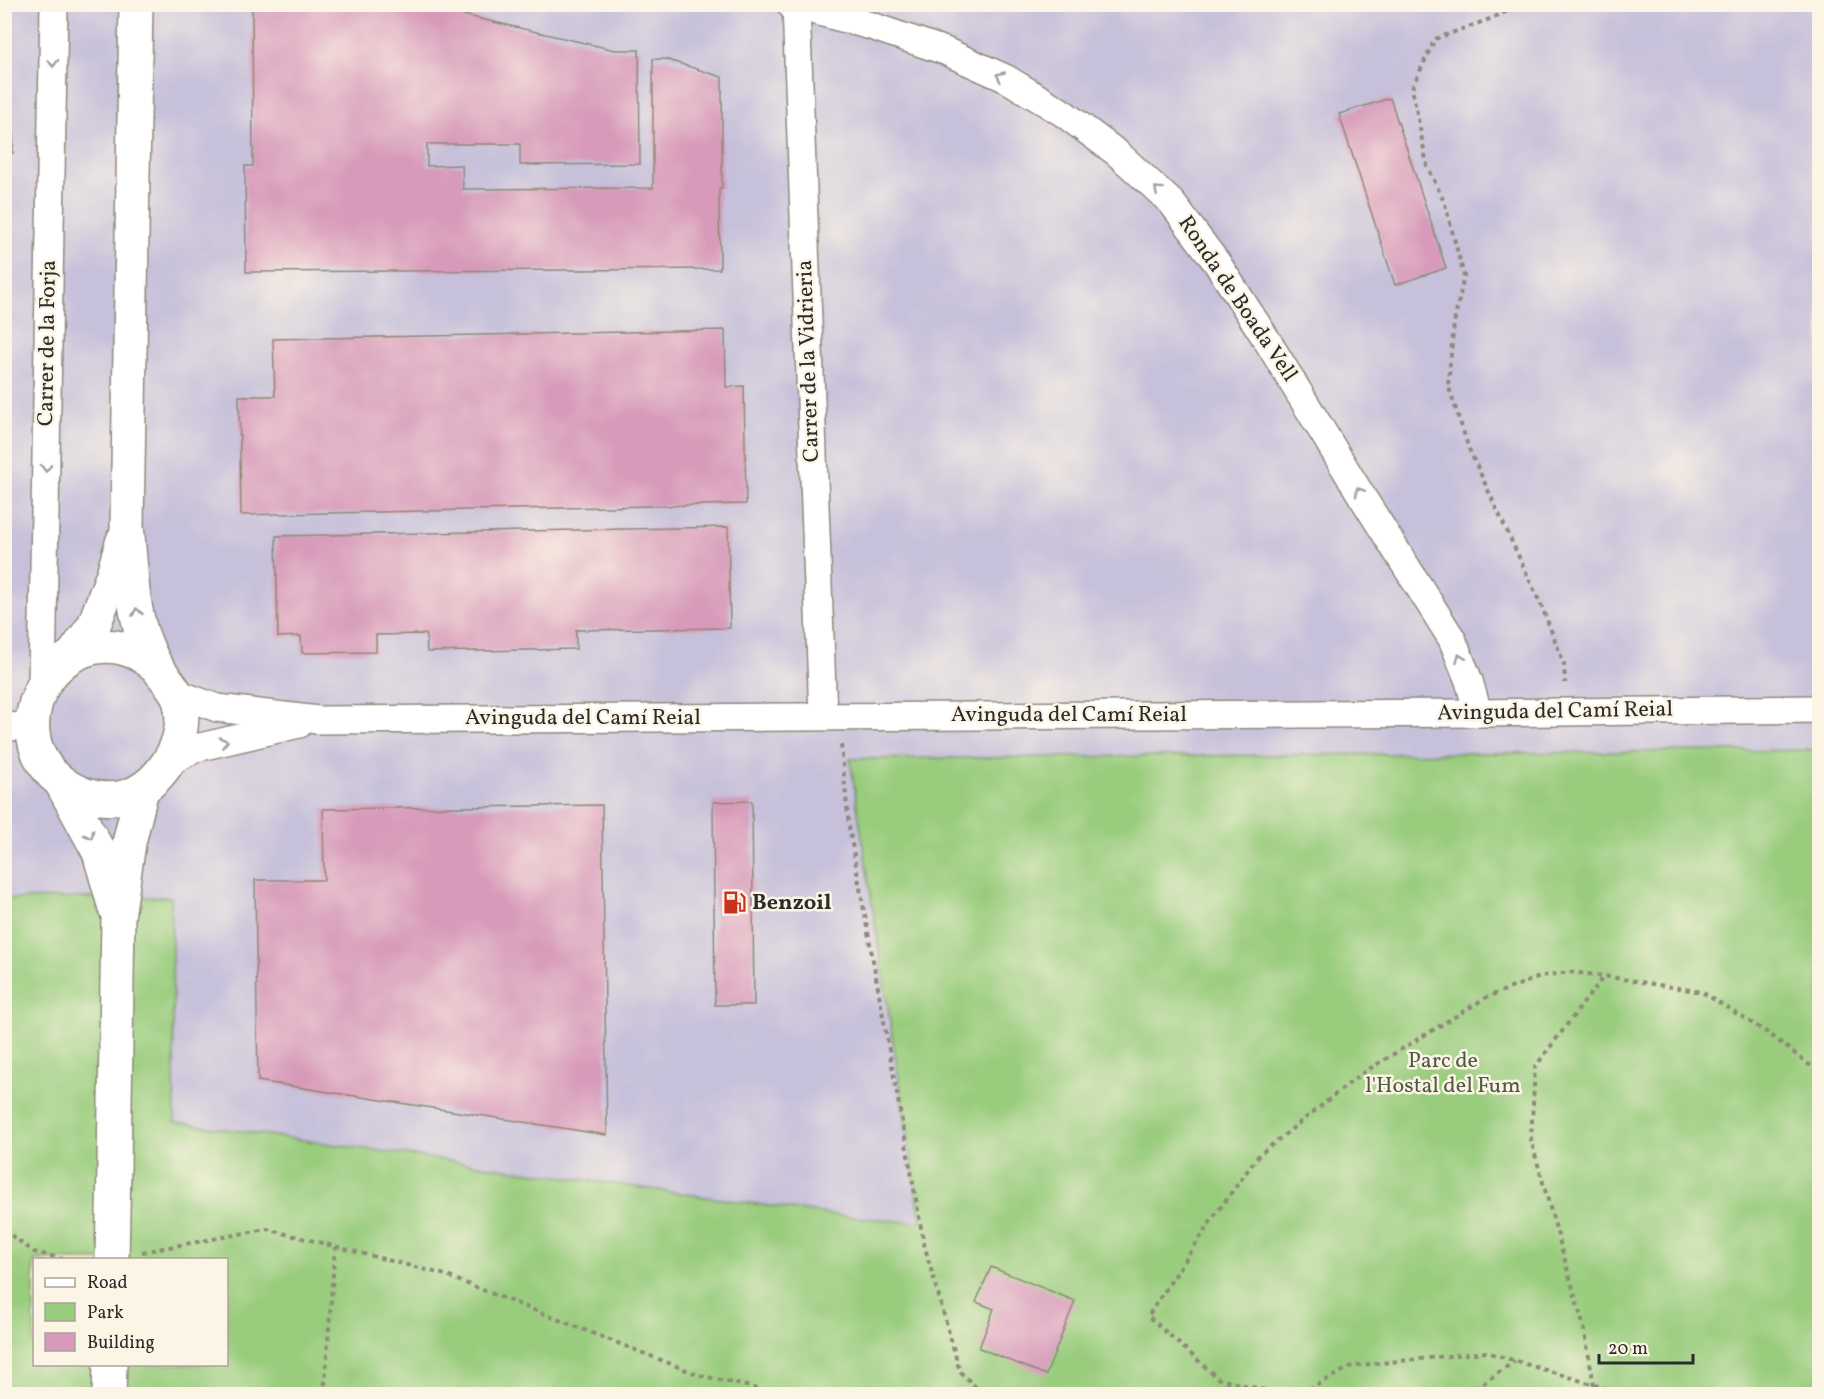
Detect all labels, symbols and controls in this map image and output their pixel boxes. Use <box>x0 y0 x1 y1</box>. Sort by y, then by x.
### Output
one-way arrow <box>47 58 59 67</box>
one-way arrow <box>996 72 1007 84</box>
one-way arrow <box>1154 186 1165 197</box>
street label: Ronda de Boada Vell <box>1170 210 1304 388</box>
street label: Carrer de la Vidrieria <box>790 259 828 463</box>
street label: Carrer de la Forja <box>31 260 65 426</box>
one-way arrow <box>40 463 52 472</box>
one-way arrow <box>1354 487 1366 497</box>
one-way arrow <box>131 607 144 617</box>
one-way arrow <box>1454 653 1467 664</box>
street label: Avinguda del Camí Reial <box>1437 694 1673 730</box>
street label: Avinguda del Camí Reial <box>951 700 1187 731</box>
street label: Avinguda del Camí Reial <box>465 703 701 734</box>
one-way arrow <box>219 736 229 749</box>
one-way arrow <box>83 829 94 839</box>
place label: Benzoil <box>752 888 831 919</box>
fuel station icon: Benzoil <box>721 890 747 916</box>
park label: Parc de l'Hostal del Fum <box>1365 1046 1521 1102</box>
legend <box>33 1258 228 1366</box>
text: Road <box>87 1271 128 1296</box>
text: Park <box>87 1301 124 1326</box>
scale bar <box>1599 1327 1694 1365</box>
text: Building <box>87 1331 155 1356</box>
text: 20 m <box>1608 1337 1648 1362</box>

